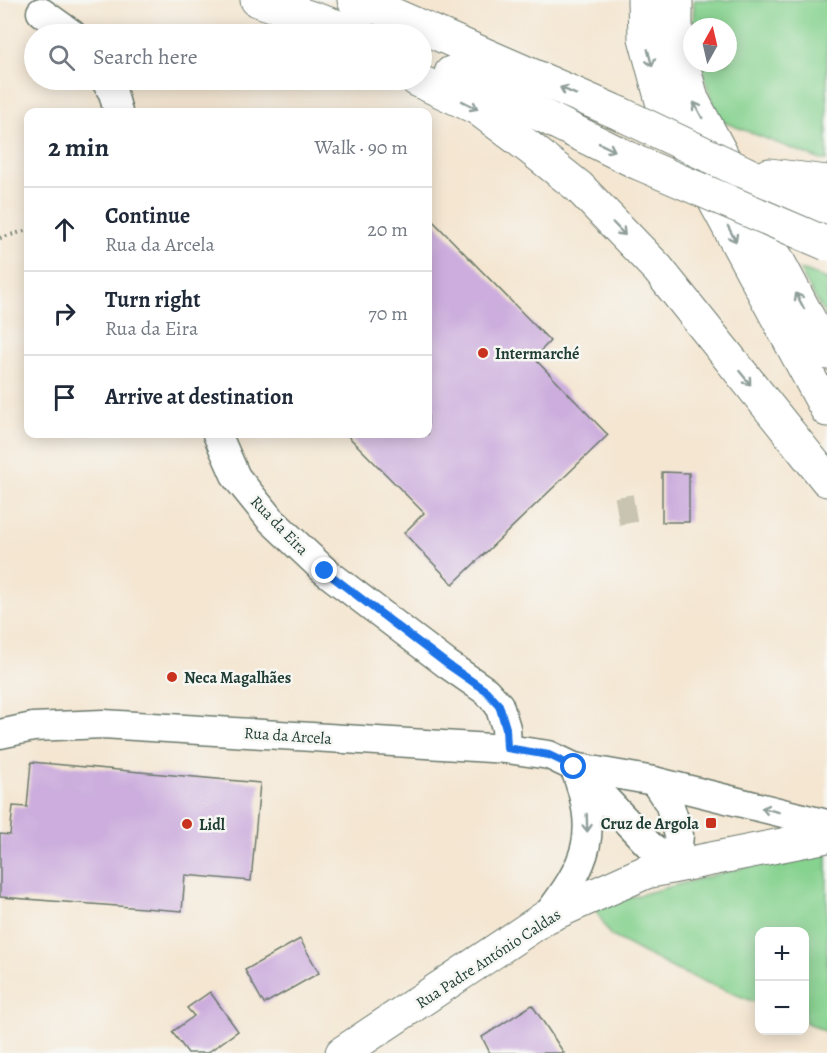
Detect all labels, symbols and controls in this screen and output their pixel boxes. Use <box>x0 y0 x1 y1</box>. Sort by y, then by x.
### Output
north arrow <box>683 18 737 72</box>
search box <box>24 24 432 90</box>
icon: search <box>45 41 78 74</box>
text: Search here <box>93 42 198 72</box>
one-way arrow <box>645 48 656 67</box>
one-way arrow <box>559 84 577 96</box>
one-way arrow <box>460 100 478 111</box>
one-way arrow <box>692 102 704 119</box>
text: 2 min <box>48 130 109 165</box>
text: Walk · 90 m <box>315 134 408 161</box>
one-way arrow <box>598 142 616 154</box>
text: Continue <box>105 201 190 231</box>
icon: ahead <box>48 213 81 246</box>
text: 20 m <box>367 216 408 243</box>
one-way arrow <box>612 221 626 236</box>
one-way arrow <box>727 224 738 242</box>
text: Rua da Arcela <box>105 231 215 258</box>
text: Turn right <box>105 285 201 315</box>
one-way arrow <box>793 292 805 310</box>
icon: right <box>48 297 81 330</box>
text: 70 m <box>368 300 408 327</box>
text: Rua da Eira <box>105 315 198 342</box>
place label: Intermarché <box>495 343 579 365</box>
marker: Intermarché <box>476 346 490 360</box>
one-way arrow <box>739 370 752 386</box>
icon: arrive <box>48 381 81 414</box>
text: Arrive at destination <box>105 382 294 412</box>
street label: Rua da Eira <box>245 491 314 561</box>
route end <box>311 557 337 583</box>
place label: Neca Magalhães <box>184 667 291 689</box>
marker: Neca Magalhães <box>165 670 179 684</box>
street label: Rua da Arcela <box>243 722 333 750</box>
route start <box>560 753 586 779</box>
one-way arrow <box>761 803 780 815</box>
one-way arrow <box>581 813 593 833</box>
place label: Cruz de Argola <box>601 813 699 835</box>
place label: Lidl <box>199 814 226 836</box>
marker: Cruz de Argola <box>704 816 718 830</box>
marker: Lidl <box>180 817 194 831</box>
street label: Rua Padre António Caldas <box>412 904 565 1014</box>
map controls <box>755 927 809 1035</box>
button: + <box>755 927 809 981</box>
button: − <box>755 981 809 1035</box>

